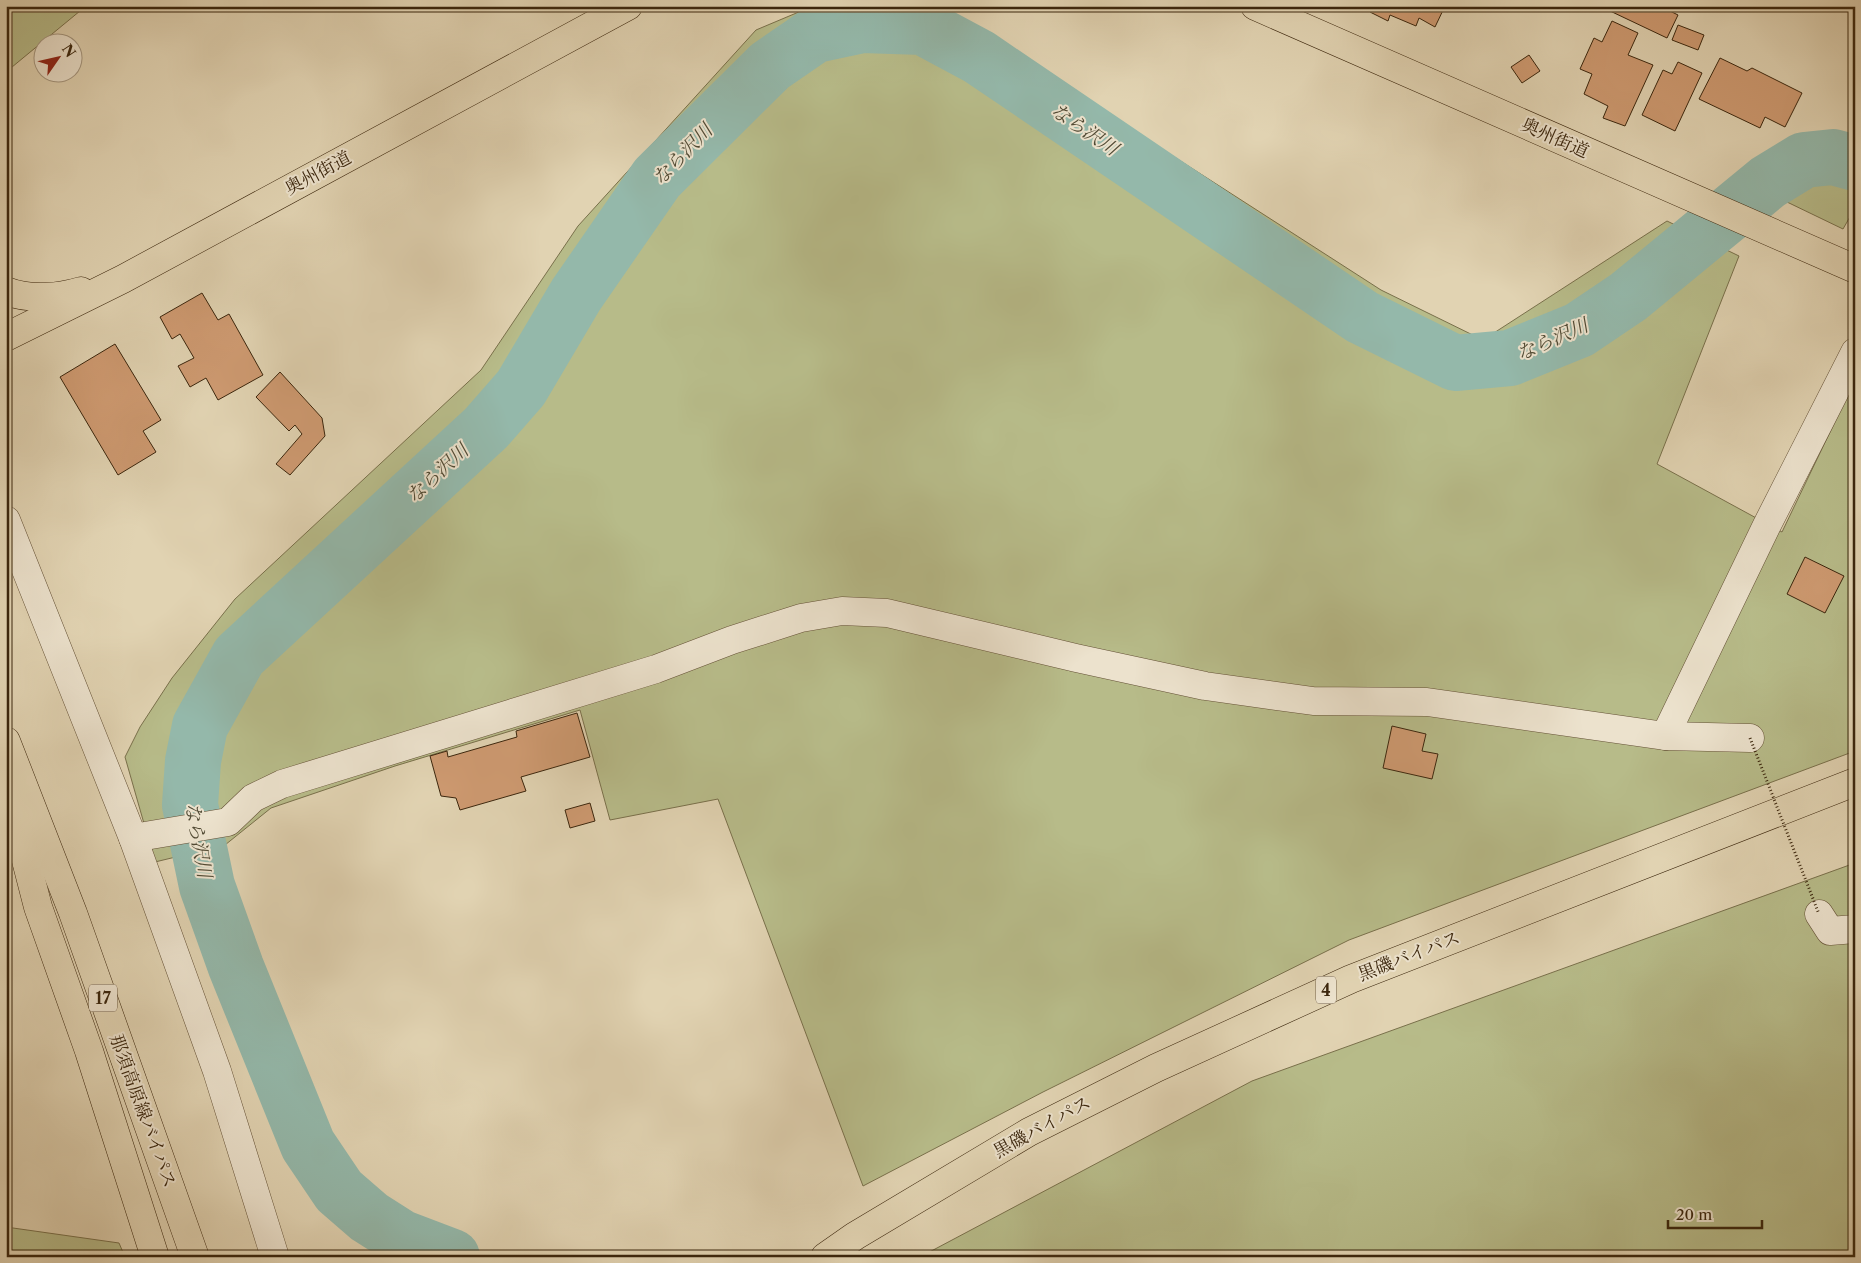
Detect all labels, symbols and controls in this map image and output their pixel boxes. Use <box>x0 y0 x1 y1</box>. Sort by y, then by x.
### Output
north arrow <box>32 32 82 82</box>
text: N <box>58 41 80 61</box>
water label: なら沢川 <box>1047 99 1124 161</box>
street label: 奥州街道 <box>1518 113 1592 163</box>
water label: なら沢川 <box>648 118 718 190</box>
street label: 奥州街道 <box>281 146 355 200</box>
water label: なら沢川 <box>1513 313 1593 365</box>
water label: なら沢川 <box>402 438 474 508</box>
water label: なら沢川 <box>181 801 217 881</box>
street label: 黒磯バイパス <box>1355 926 1463 986</box>
road number: 4 <box>1316 976 1336 1004</box>
road number: 17 <box>89 984 117 1011</box>
street label: 那須高原線バイパス <box>105 1031 181 1191</box>
street label: 黒磯バイパス <box>990 1091 1094 1163</box>
scale bar <box>1668 1198 1762 1230</box>
text: 20 m <box>1676 1205 1712 1224</box>

